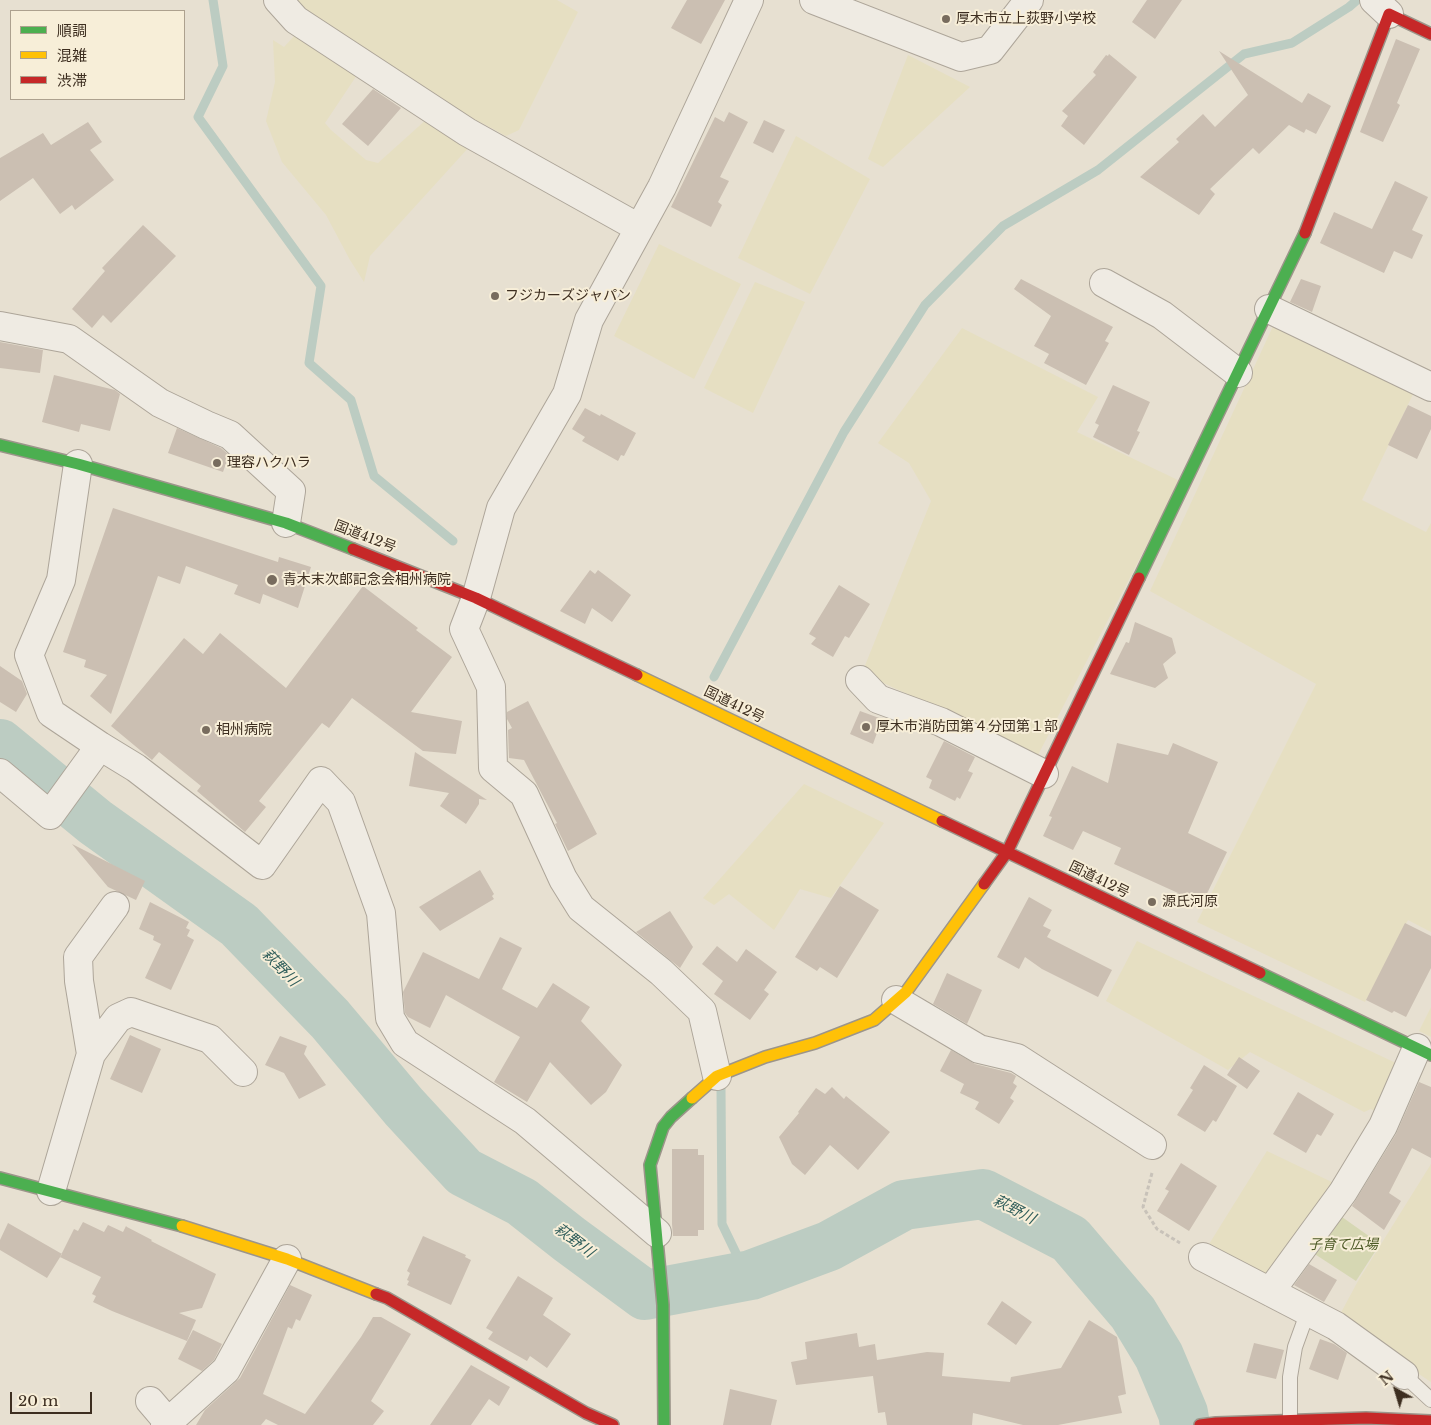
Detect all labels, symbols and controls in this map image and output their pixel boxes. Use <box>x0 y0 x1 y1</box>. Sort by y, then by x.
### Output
legend <box>10 10 185 100</box>
place label: 厚木市立上荻野小学校 <box>956 11 1096 27</box>
marker: 厚木市立上荻野小学校 <box>940 13 952 25</box>
text: 順調 <box>57 21 87 40</box>
text: 混雑 <box>57 46 87 65</box>
text: 渋滞 <box>57 71 87 90</box>
place label: フジカーズジャパン <box>505 288 631 304</box>
marker: フジカーズジャパン <box>489 290 501 302</box>
place label: 理容ハクハラ <box>227 455 311 471</box>
marker: 理容ハクハラ <box>211 457 223 469</box>
street label: 国道412号 <box>332 518 398 556</box>
place label: 青木末次郎記念会相州病院 <box>283 572 451 588</box>
marker: 青木末次郎記念会相州病院 <box>265 573 279 587</box>
street label: 国道412号 <box>701 683 767 727</box>
place label: 厚木市消防団第４分団第１部 <box>876 719 1058 735</box>
marker: 厚木市消防団第４分団第１部 <box>860 721 872 733</box>
place label: 相州病院 <box>216 722 272 738</box>
marker: 相州病院 <box>200 724 212 736</box>
street label: 国道412号 <box>1066 858 1132 902</box>
place label: 源氏河原 <box>1162 894 1218 910</box>
marker: 源氏河原 <box>1146 896 1158 908</box>
water label: 萩野川 <box>258 946 302 990</box>
water label: 萩野川 <box>990 1192 1038 1228</box>
water label: 萩野川 <box>551 1220 597 1262</box>
park label: 子育て広場 <box>1308 1237 1378 1253</box>
north arrow <box>1371 1365 1421 1415</box>
text: N <box>1376 1367 1397 1389</box>
scale bar <box>12 1382 95 1414</box>
text: 20 m <box>18 1391 58 1410</box>

